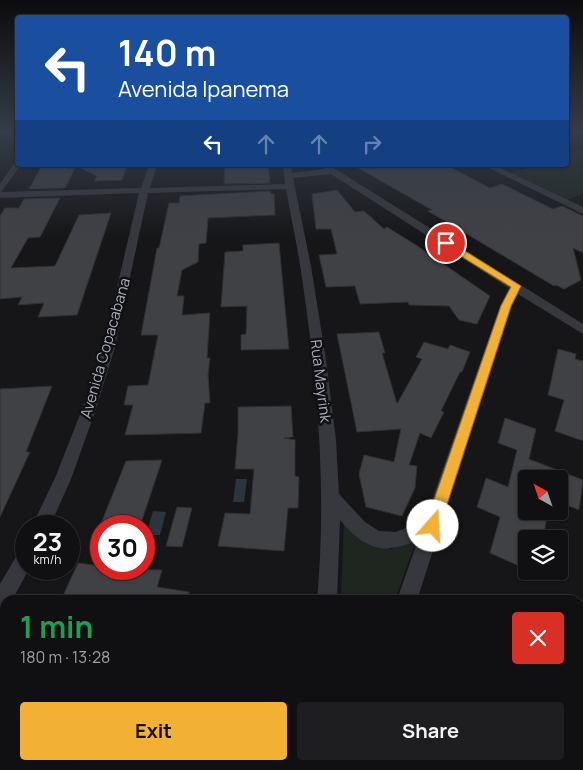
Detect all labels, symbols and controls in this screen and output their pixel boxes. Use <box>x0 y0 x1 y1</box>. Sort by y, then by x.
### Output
text: 140 m <box>118 29 216 77</box>
icon: left <box>35 35 100 100</box>
text: Avenida Ipanema <box>118 74 289 104</box>
icon: left <box>199 130 227 158</box>
icon: ahead <box>252 130 280 158</box>
icon: ahead <box>305 130 333 158</box>
icon: right <box>358 130 386 158</box>
pin <box>425 222 467 264</box>
icon: arrive <box>432 229 460 257</box>
street label: Avenida Copacabana <box>75 275 135 421</box>
street label: Rua Mayrink <box>305 338 337 424</box>
north arrow <box>518 470 568 520</box>
map controls <box>518 470 568 580</box>
position arrow <box>406 499 458 551</box>
speed limit sign: 30 <box>90 515 155 580</box>
text: 23 <box>33 524 62 559</box>
button: layers <box>518 530 568 580</box>
text: km/h <box>34 551 61 568</box>
text: 1 min <box>20 606 93 647</box>
button: close <box>512 612 564 664</box>
text: 180 m · 13:28 <box>20 646 110 668</box>
button: Exit <box>20 702 287 760</box>
button: Share <box>297 702 564 760</box>

